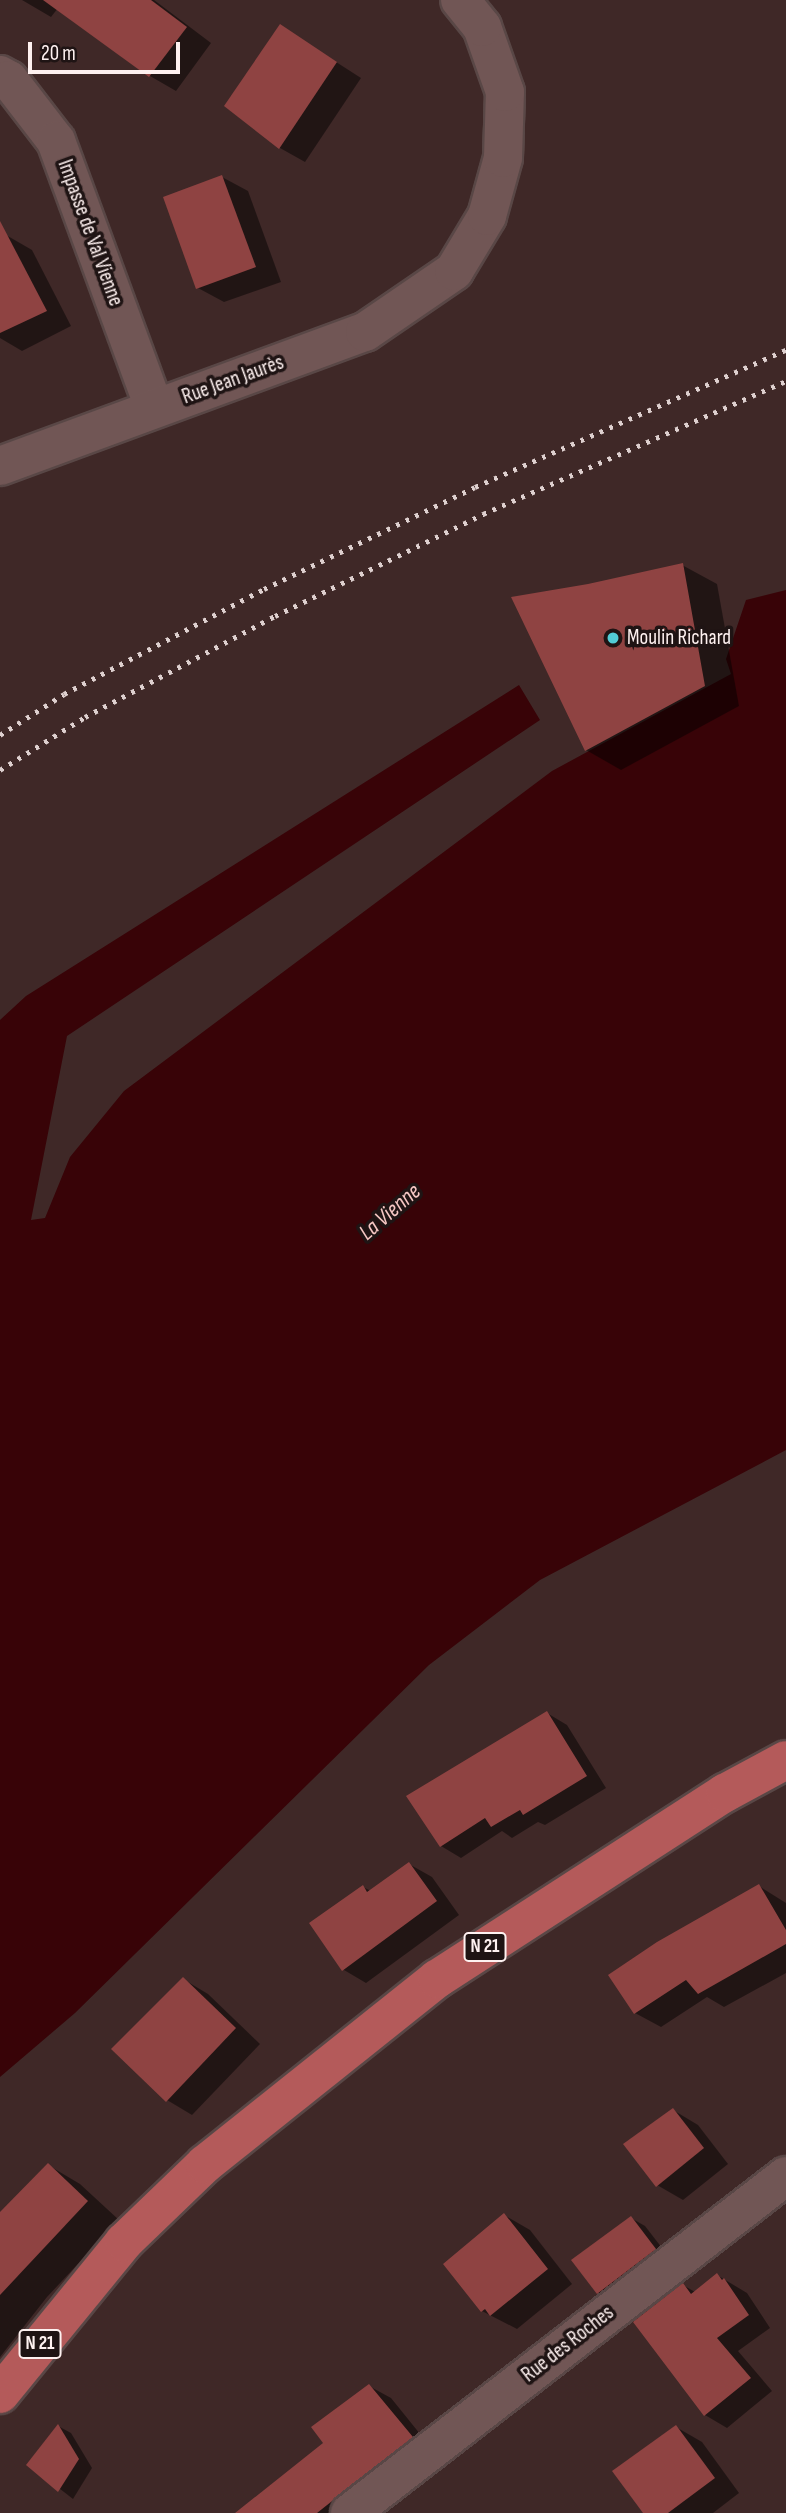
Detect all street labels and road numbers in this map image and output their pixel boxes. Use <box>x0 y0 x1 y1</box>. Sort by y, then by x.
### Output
street label: Impasse de Val Vienne <box>52 156 128 310</box>
street label: Rue Jean Jaurès <box>179 350 287 410</box>
road number: N 21 <box>462 1932 508 1963</box>
street label: Rue des Roches <box>517 2300 619 2388</box>
road number: N 21 <box>17 2328 63 2360</box>

